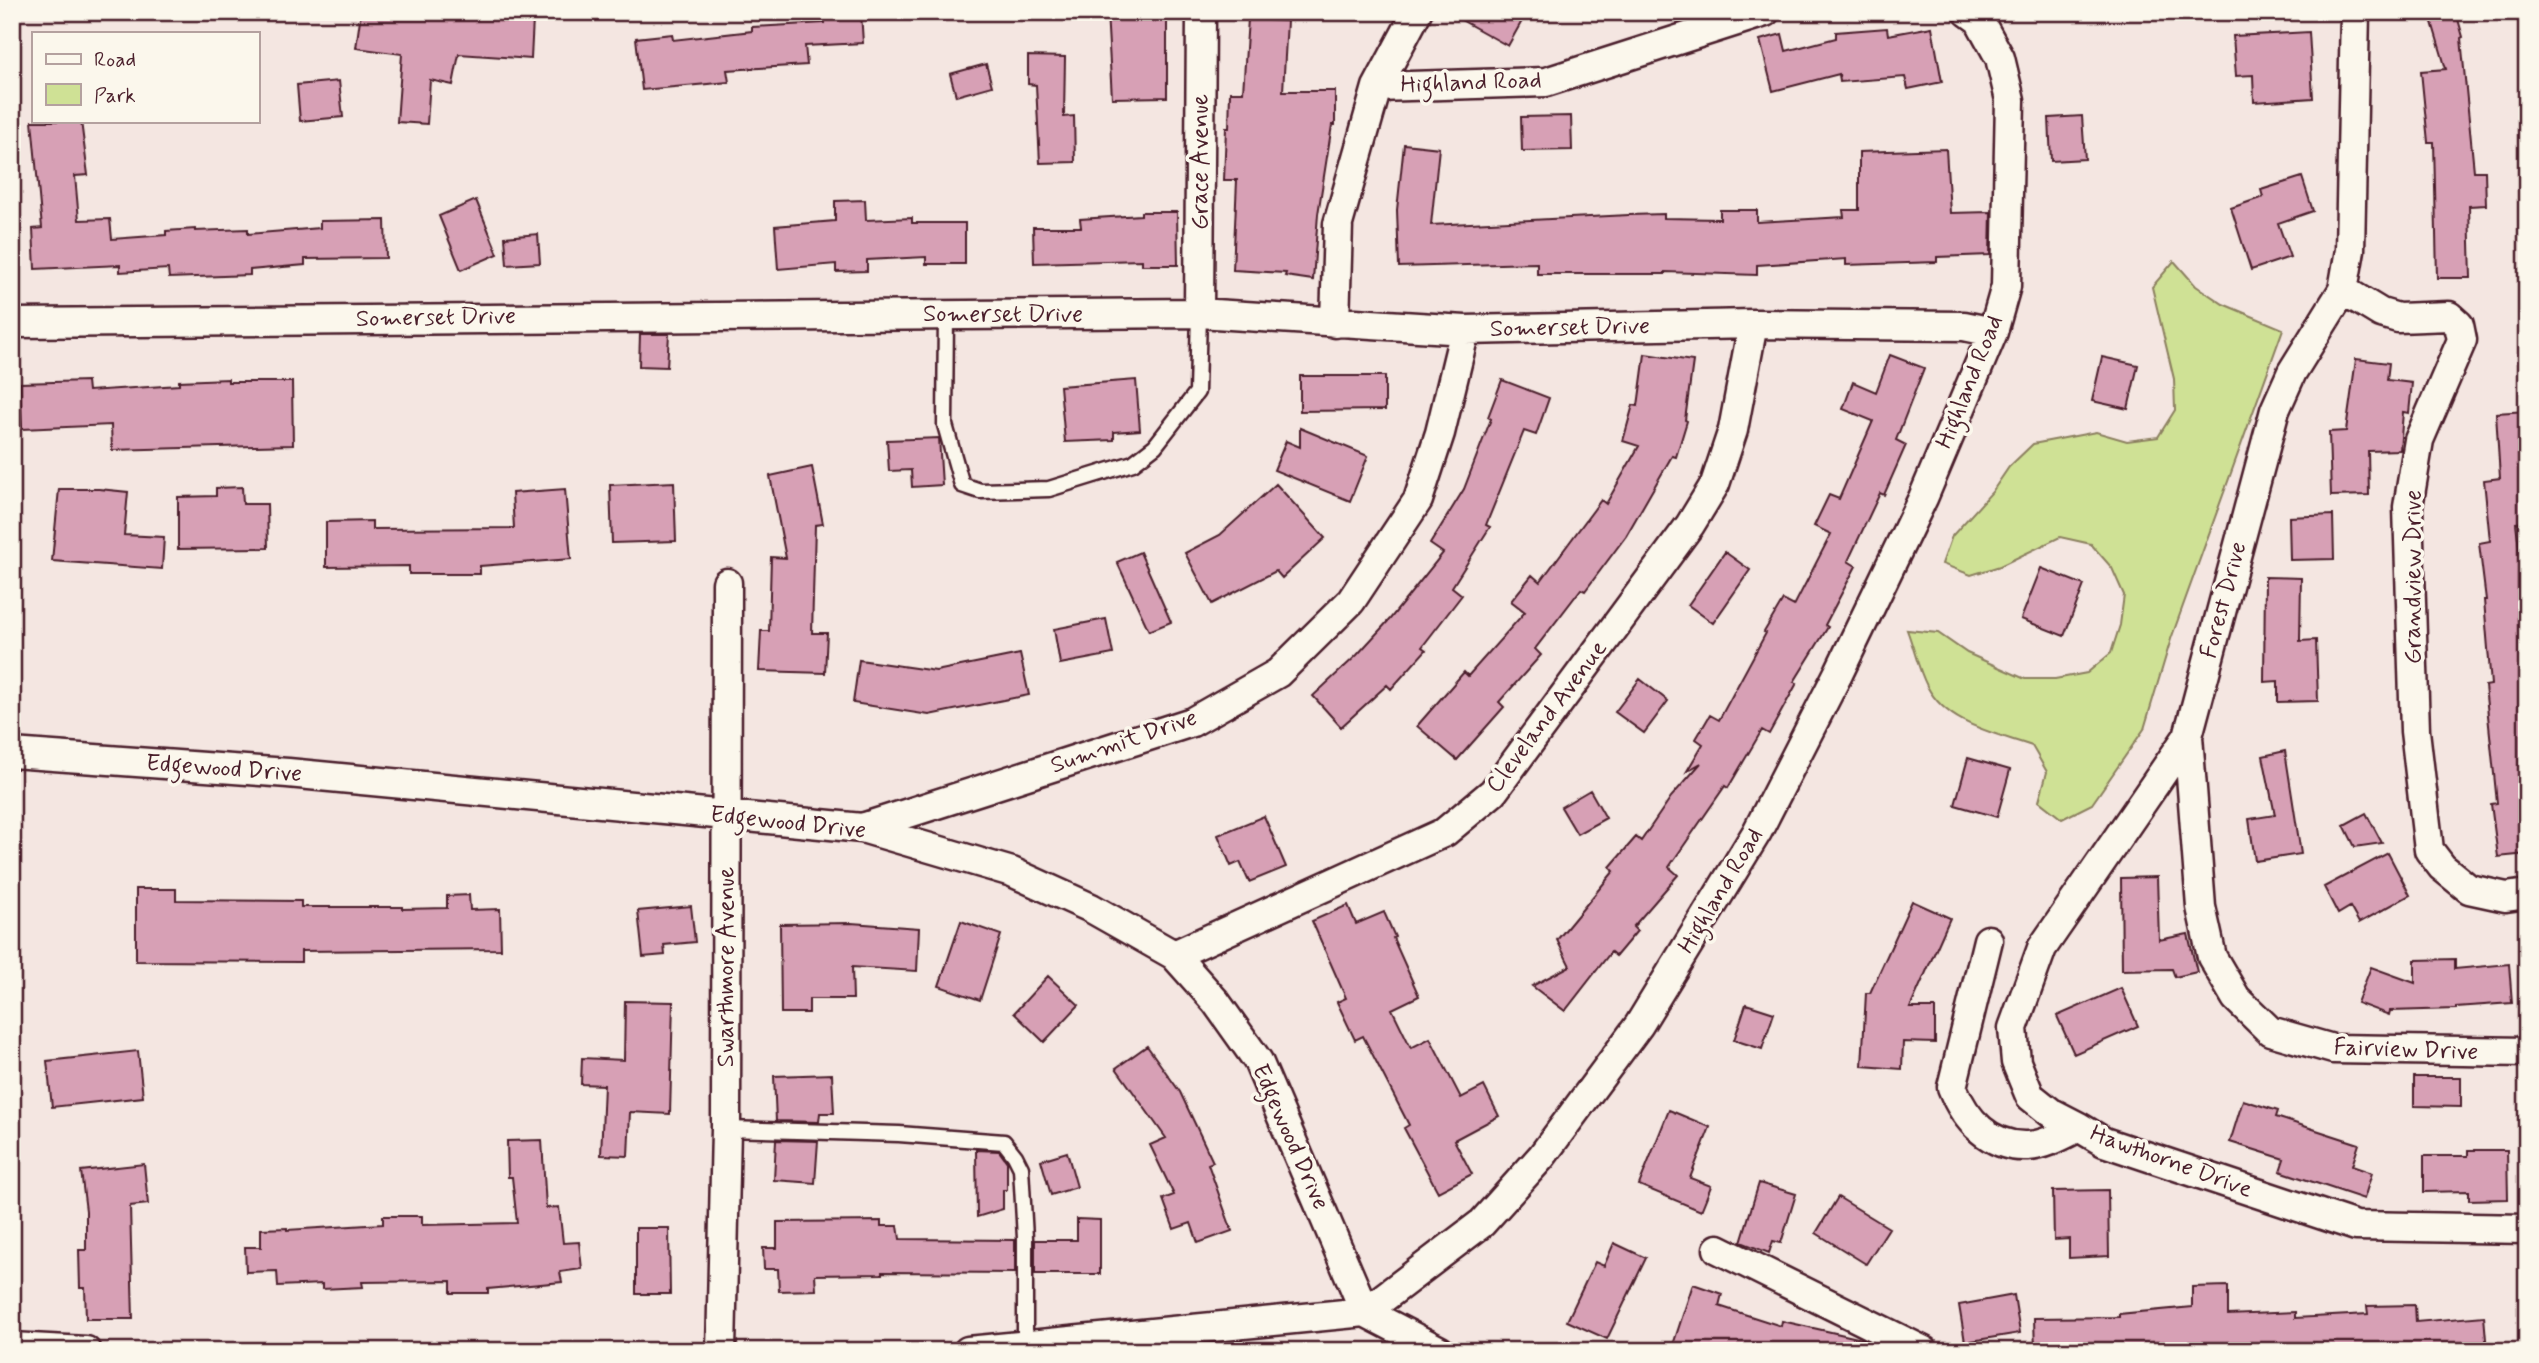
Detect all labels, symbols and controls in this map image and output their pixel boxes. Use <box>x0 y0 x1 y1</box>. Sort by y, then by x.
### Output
legend <box>32 32 259 122</box>
text: Road <box>94 46 136 74</box>
street label: Highland Road <box>1400 65 1542 104</box>
text: Park <box>94 82 136 110</box>
street label: Grace Avenue <box>1185 94 1216 230</box>
street label: Somerset Drive <box>923 299 1083 330</box>
street label: Somerset Drive <box>356 301 516 335</box>
street label: Somerset Drive <box>1490 311 1650 345</box>
street label: Highland Road <box>1929 311 2014 454</box>
street label: Grandview Drive <box>2398 490 2429 664</box>
street label: Forest Drive <box>2194 538 2254 662</box>
street label: Cleveland Avenue <box>1479 634 1615 800</box>
street label: Summit Drive <box>1047 702 1201 782</box>
street label: Edgewood Drive <box>145 748 303 793</box>
street label: Edgewood Drive <box>708 799 867 850</box>
street label: Highland Road <box>1671 822 1773 961</box>
street label: Swarthmore Avenue <box>711 867 742 1067</box>
street label: Fairview Drive <box>2333 1032 2479 1068</box>
street label: Edgewood Drive <box>1241 1059 1336 1216</box>
street label: Hawthorne Drive <box>2086 1118 2256 1206</box>

